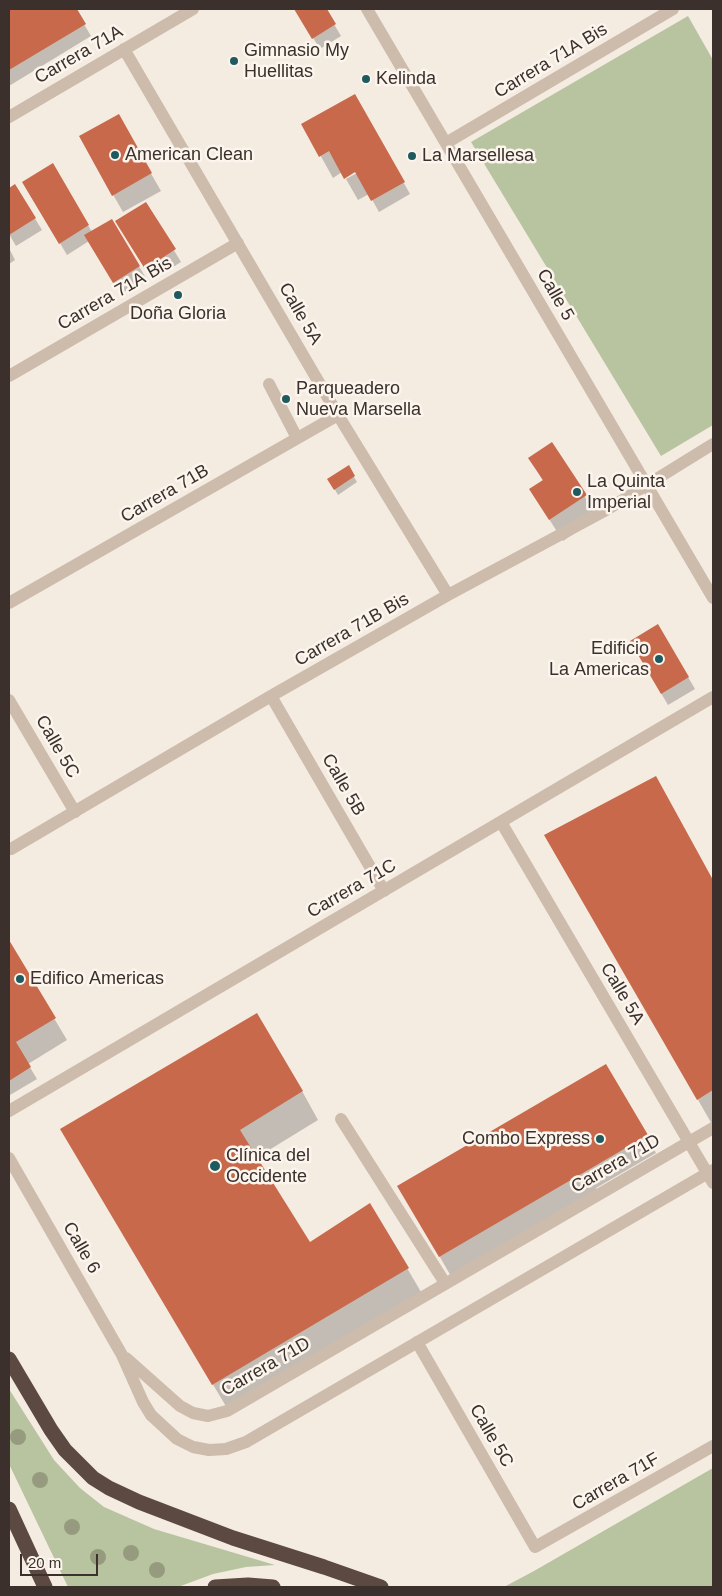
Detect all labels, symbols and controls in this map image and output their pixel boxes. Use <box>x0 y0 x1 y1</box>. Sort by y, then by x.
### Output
street label: Carrera 71A Bis <box>491 19 611 103</box>
street label: Carrera 71A <box>31 21 127 89</box>
place label: Gimnasio My Huellitas <box>244 40 349 82</box>
marker: Gimnasio My Huellitas <box>228 55 240 67</box>
place label: Kelinda <box>376 68 436 90</box>
marker: Kelinda <box>360 73 372 85</box>
place label: American Clean <box>125 144 253 166</box>
place label: La Marsellesa <box>422 145 534 167</box>
marker: American Clean <box>109 149 121 161</box>
marker: La Marsellesa <box>406 150 418 162</box>
street label: Carrera 71A Bis <box>54 253 176 335</box>
street label: Calle 5 <box>532 265 578 325</box>
street label: Calle 5A <box>274 279 326 349</box>
marker: Doña Gloria <box>172 289 184 301</box>
place label: Doña Gloria <box>130 303 226 325</box>
place label: Parqueadero Nueva Marsella <box>296 378 421 420</box>
marker: Parqueadero Nueva Marsella <box>280 393 292 405</box>
street label: Carrera 71B <box>117 460 213 528</box>
place label: La Quinta Imperial <box>587 471 665 514</box>
marker: La Quinta Imperial <box>571 486 583 498</box>
street label: Carrera 71B Bis <box>291 589 413 671</box>
place label: Edificio La Americas <box>549 638 649 681</box>
marker: Edificio La Americas <box>653 653 665 665</box>
street label: Calle 5C <box>30 712 84 782</box>
street label: Calle 5B <box>317 750 369 820</box>
street label: Carrera 71C <box>304 855 400 923</box>
street label: Calle 5A <box>595 959 649 1029</box>
place label: Edifico Americas <box>30 968 164 990</box>
marker: Edifico Americas <box>14 973 26 985</box>
place label: Combo Express <box>462 1128 590 1150</box>
street label: Carrera 71D <box>568 1130 664 1198</box>
marker: Combo Express <box>594 1133 606 1145</box>
place label: Clínica del Occidente <box>226 1145 310 1188</box>
marker: Clínica del Occidente <box>208 1159 222 1173</box>
street label: Calle 6 <box>58 1218 104 1278</box>
street label: Carrera 71D <box>218 1333 314 1401</box>
street label: Calle 5C <box>464 1401 518 1471</box>
street label: Carrera 71F <box>569 1448 663 1516</box>
scale bar <box>22 1544 100 1576</box>
text: 20 m <box>28 1554 61 1571</box>

